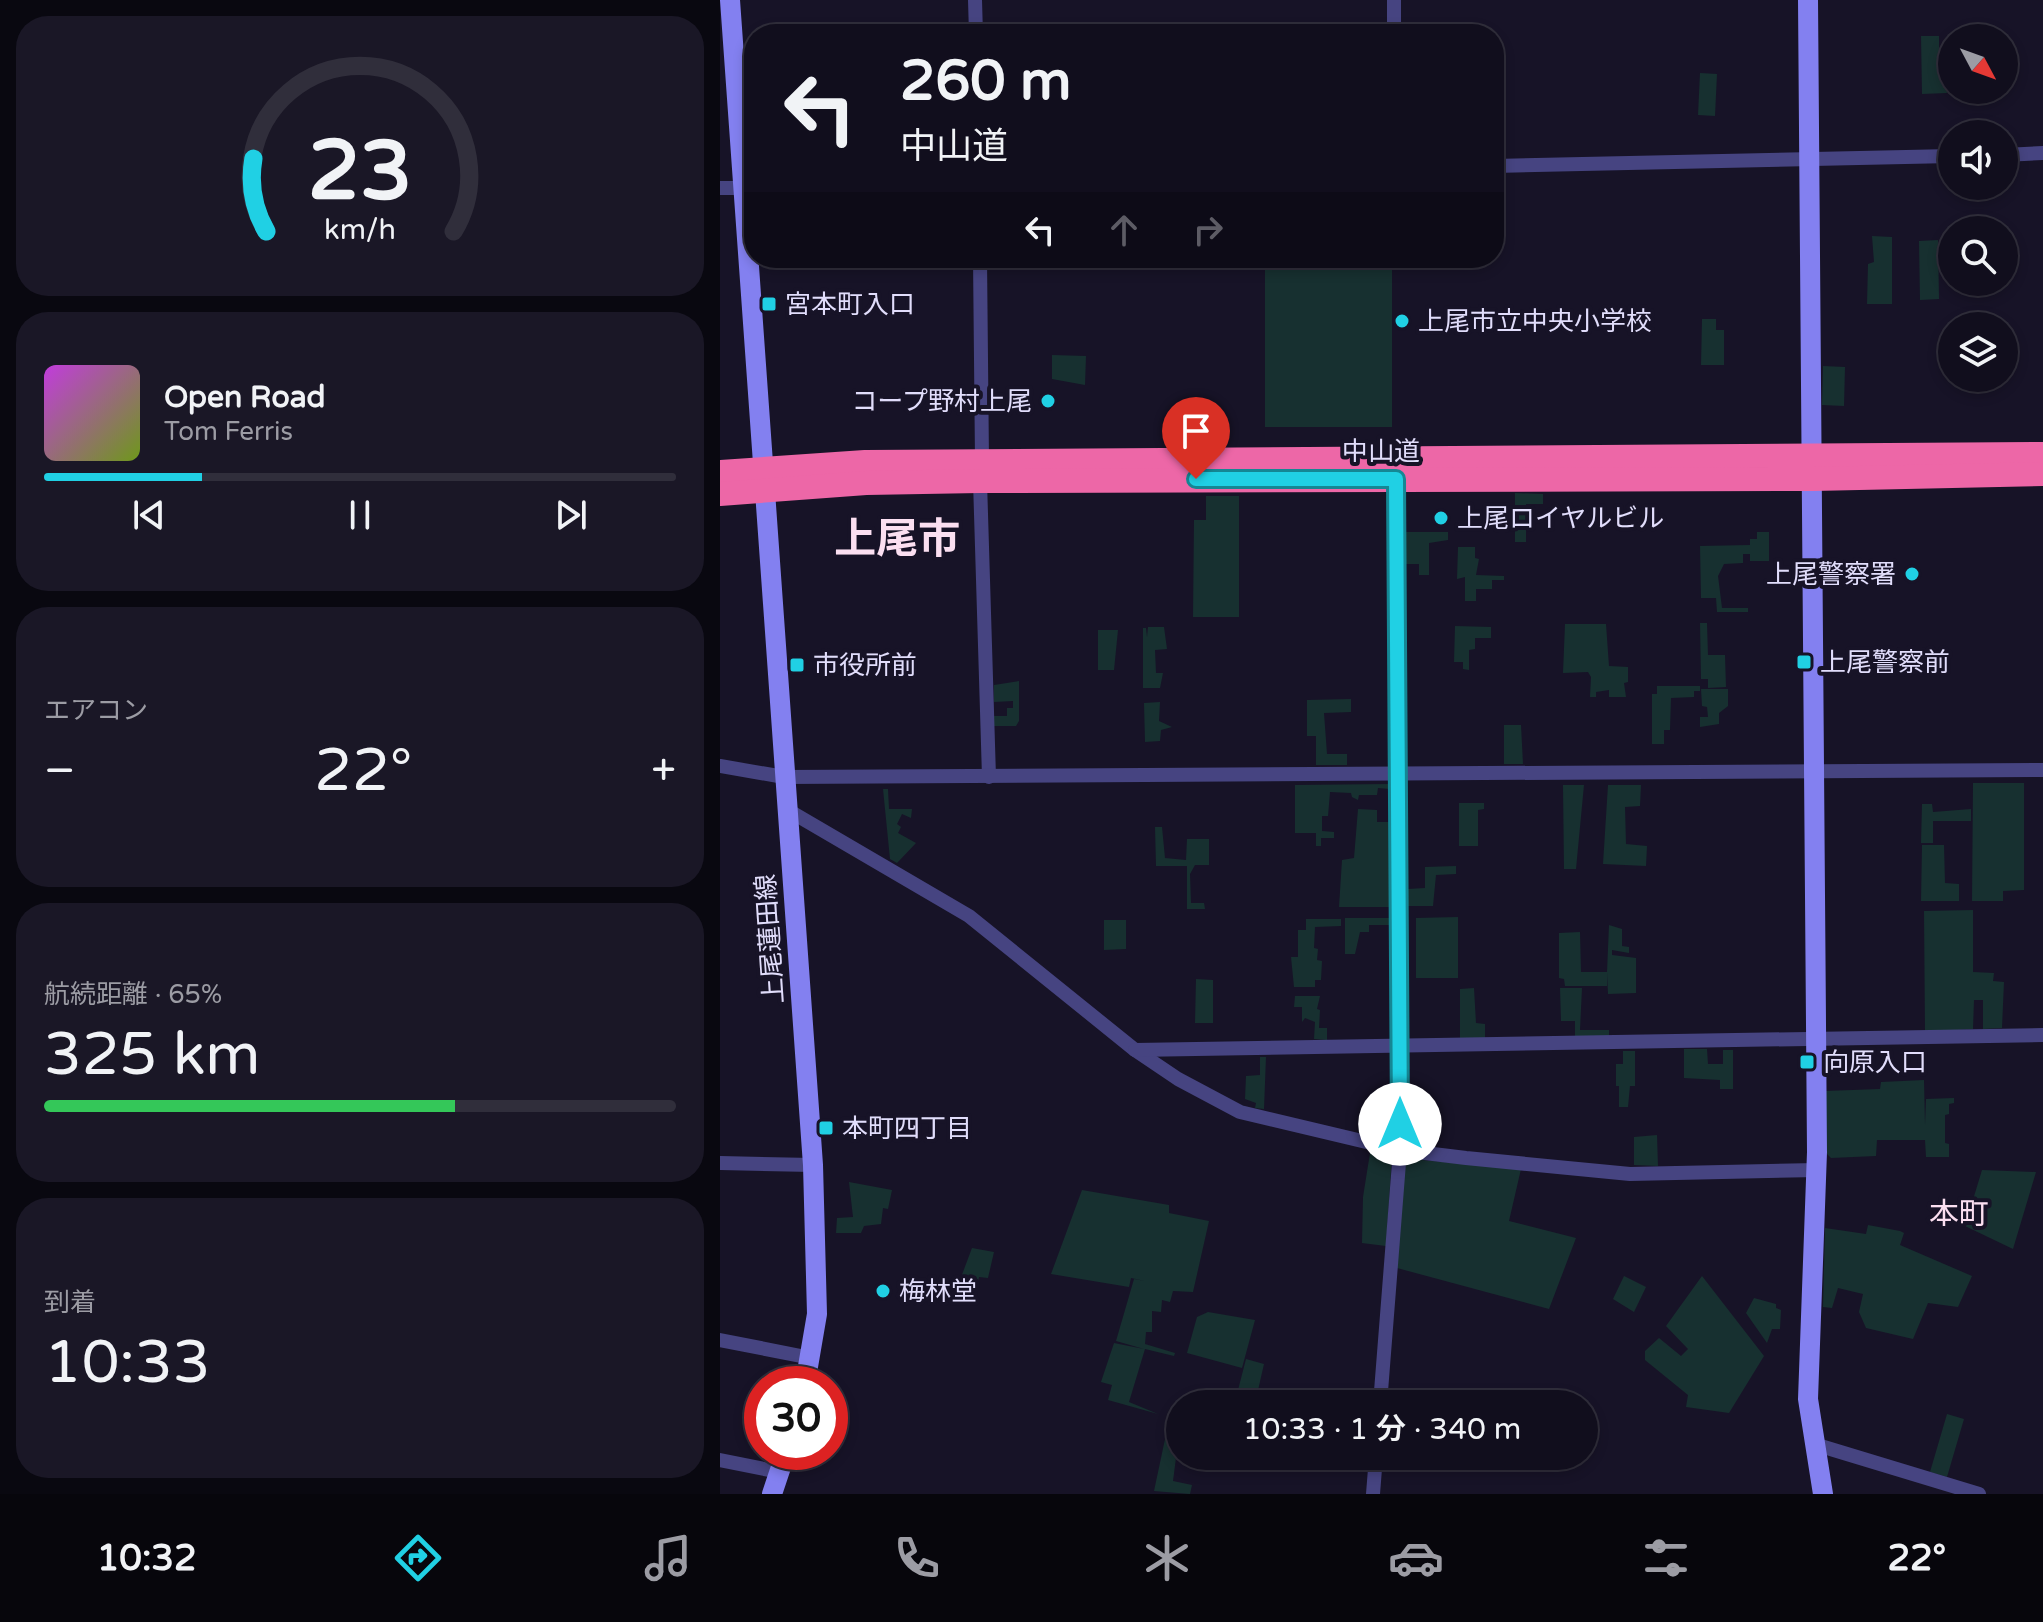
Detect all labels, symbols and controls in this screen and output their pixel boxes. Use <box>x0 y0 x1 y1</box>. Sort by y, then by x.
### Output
north arrow <box>1938 24 2018 104</box>
map controls <box>1938 24 2018 392</box>
text: 260 m <box>900 48 1071 115</box>
icon: left <box>768 56 872 160</box>
button: sound <box>1938 120 2018 200</box>
text: 23 <box>308 121 412 221</box>
text: 中山道 <box>900 125 1008 168</box>
icon: left <box>1018 208 1062 252</box>
icon: ahead <box>1102 208 1146 252</box>
icon: right <box>1186 208 1230 252</box>
text: km/h <box>324 213 396 247</box>
button: search <box>1938 216 2018 296</box>
place label: 宮本町入口 <box>785 289 915 320</box>
marker: 宮本町入口 <box>760 295 778 313</box>
place label: 上尾市立中央小学校 <box>1418 306 1652 337</box>
marker: 上尾市立中央小学校 <box>1393 312 1411 330</box>
button: layers <box>1938 312 2018 392</box>
text: Open Road <box>164 379 325 416</box>
place label: コープ野村上尾 <box>852 386 1032 417</box>
marker: コープ野村上尾 <box>1039 392 1057 410</box>
pin <box>1162 397 1230 479</box>
icon: arrive <box>1174 409 1218 453</box>
text: Tom Ferris <box>164 416 293 447</box>
street label: 中山道 <box>1342 436 1420 467</box>
icon: previous <box>127 493 171 537</box>
icon: pause <box>338 493 382 537</box>
icon: next <box>549 493 593 537</box>
place label: 上尾ロイヤルビル <box>1457 503 1664 534</box>
marker: 上尾ロイヤルビル <box>1432 509 1450 527</box>
district label: 上尾市 <box>834 514 960 565</box>
place label: 上尾警察署 <box>1766 559 1896 590</box>
marker: 上尾警察署 <box>1903 565 1921 583</box>
place label: 上尾警察前 <box>1820 647 1950 678</box>
place label: 市役所前 <box>813 650 917 681</box>
marker: 上尾警察前 <box>1795 653 1813 671</box>
marker: 市役所前 <box>788 656 806 674</box>
text: エアコン <box>44 695 148 726</box>
text: 22° <box>314 735 412 807</box>
text: − <box>44 745 75 798</box>
text: + <box>651 745 676 798</box>
street label: 上尾蓮田線 <box>750 873 790 1005</box>
text: 航続距離 · 65% <box>44 979 222 1010</box>
text: 325 km <box>44 1019 260 1091</box>
place label: 向原入口 <box>1823 1047 1927 1078</box>
marker: 向原入口 <box>1798 1053 1816 1071</box>
position arrow <box>1358 1082 1442 1166</box>
place label: 本町四丁目 <box>842 1113 972 1144</box>
marker: 本町四丁目 <box>817 1119 835 1137</box>
district label: 本町 <box>1929 1196 1989 1233</box>
place label: 梅林堂 <box>899 1276 977 1307</box>
marker: 梅林堂 <box>874 1282 892 1300</box>
text: 到着 <box>44 1287 96 1318</box>
text: 10:33 <box>44 1327 210 1399</box>
speed limit sign: 30 <box>744 1366 848 1470</box>
text: 10:33 · 1 分 · 340 m <box>1243 1411 1521 1448</box>
icon: directions <box>390 1530 446 1586</box>
icon: music <box>640 1530 696 1586</box>
icon: phone <box>889 1530 945 1586</box>
icon: climate <box>1139 1530 1195 1586</box>
icon: car <box>1388 1530 1444 1586</box>
icon: filters <box>1638 1530 1694 1586</box>
text: 10:32 <box>97 1537 197 1580</box>
text: 22° <box>1887 1537 1946 1580</box>

